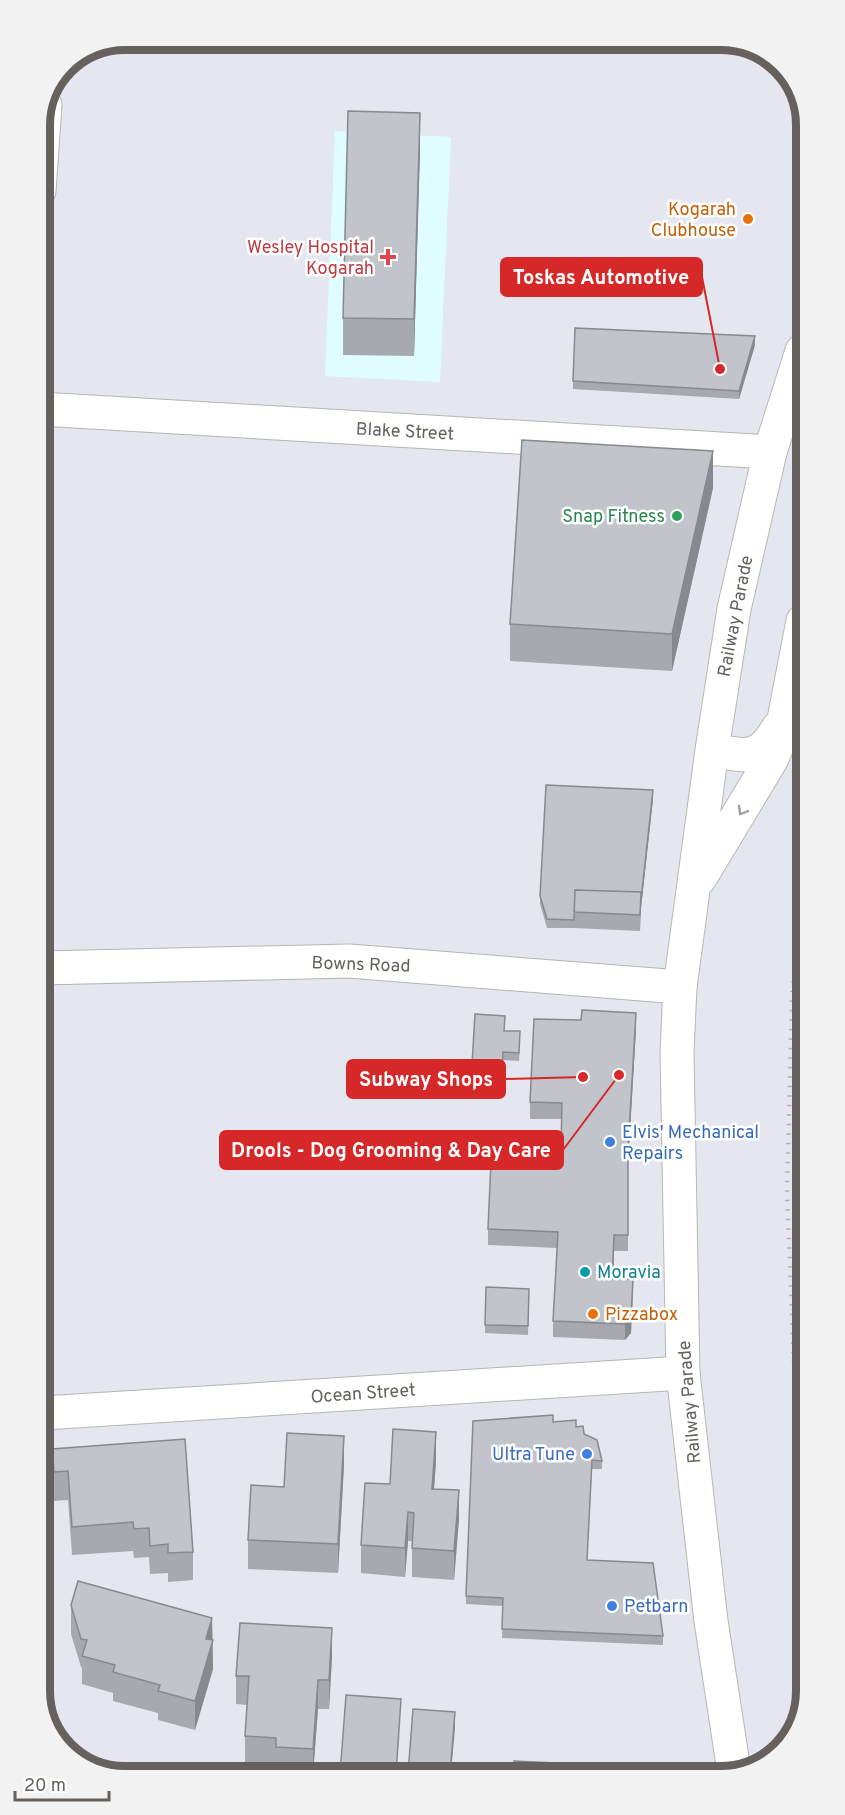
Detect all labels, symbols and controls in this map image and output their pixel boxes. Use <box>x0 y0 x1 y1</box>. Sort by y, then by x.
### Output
place label: Kogarah Clubhouse <box>651 199 736 243</box>
marker: Kogarah Clubhouse <box>741 212 755 226</box>
place label: Wesley Hospital Kogarah <box>247 237 374 281</box>
marker: Wesley Hospital Kogarah <box>379 248 397 266</box>
callout: Toskas Automotive <box>501 258 702 296</box>
text: Toskas Automotive <box>513 266 689 292</box>
street label: Blake Street <box>355 418 455 447</box>
place label: Snap Fitness <box>562 506 665 529</box>
marker: Snap Fitness <box>670 509 684 523</box>
street label: Railway Parade <box>713 554 760 679</box>
one-way arrow <box>737 805 749 815</box>
street label: Bowns Road <box>311 952 411 979</box>
callout: Subway Shops <box>347 1060 505 1098</box>
text: Subway Shops <box>359 1068 493 1094</box>
place label: Elvis' Mechanical Repairs <box>622 1122 759 1166</box>
callout: Drools - Dog Grooming & Day Care <box>220 1131 563 1169</box>
marker: Elvis' Mechanical Repairs <box>603 1135 617 1149</box>
text: Drools - Dog Grooming & Day Care <box>231 1139 551 1165</box>
place label: Moravia <box>597 1262 661 1285</box>
marker: Moravia <box>578 1265 592 1279</box>
place label: Pizzabox <box>605 1304 678 1327</box>
marker: Pizzabox <box>586 1307 600 1321</box>
street label: Railway Parade <box>674 1339 707 1464</box>
street label: Ocean Street <box>310 1379 416 1410</box>
place label: Ultra Tune <box>492 1444 575 1467</box>
marker: Ultra Tune <box>580 1447 594 1461</box>
place label: Petbarn <box>624 1596 688 1619</box>
marker: Petbarn <box>605 1599 619 1613</box>
scale bar <box>15 1764 110 1802</box>
text: 20 m <box>24 1775 66 1798</box>

